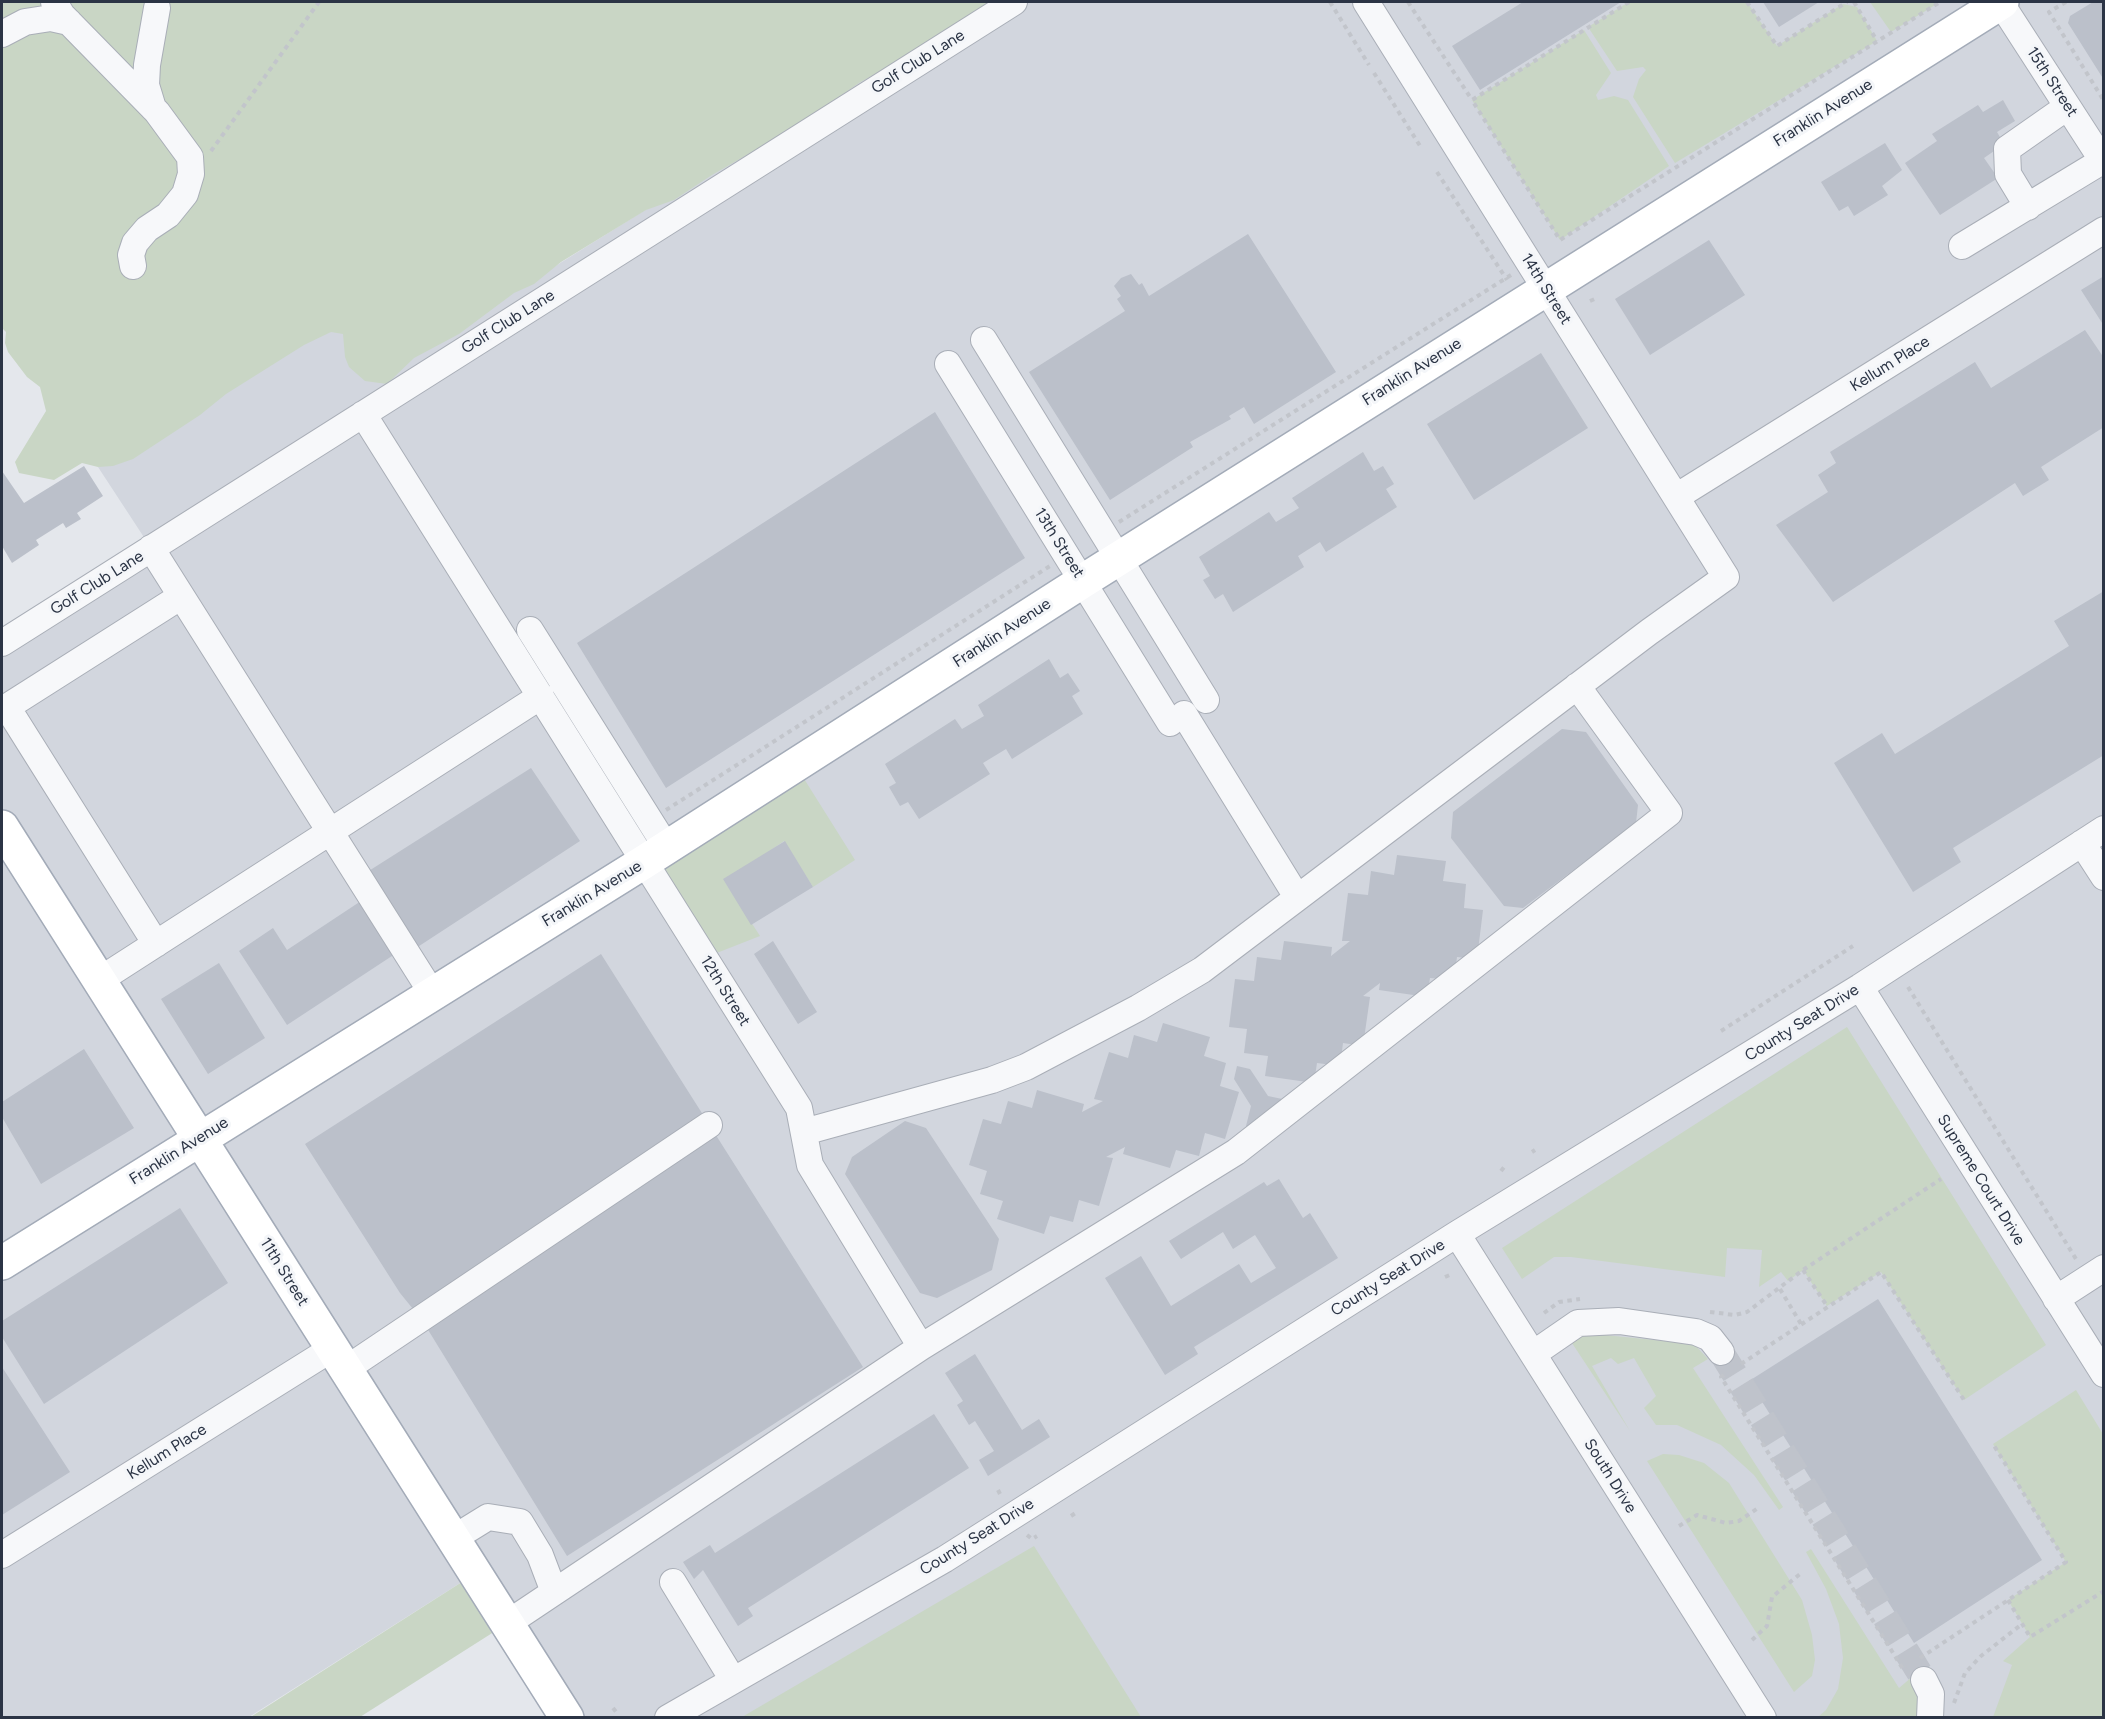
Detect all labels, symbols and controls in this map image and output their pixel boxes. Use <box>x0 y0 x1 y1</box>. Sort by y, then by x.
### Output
street label: Golf Club Lane <box>868 26 968 98</box>
street label: 15th Street <box>2022 43 2082 121</box>
street label: Franklin Avenue <box>1770 75 1876 151</box>
street label: 14th Street <box>1517 250 1575 328</box>
street label: Golf Club Lane <box>458 286 558 358</box>
street label: Kellum Place <box>1847 332 1933 396</box>
street label: Franklin Avenue <box>1359 334 1465 410</box>
street label: 13th Street <box>1030 504 1088 582</box>
street label: Golf Club Lane <box>47 547 147 619</box>
street label: Franklin Avenue <box>949 594 1055 672</box>
street label: Franklin Avenue <box>539 857 645 931</box>
street label: 12th Street <box>696 952 754 1030</box>
street label: County Seat Drive <box>1741 980 1863 1066</box>
street label: Supreme Court Drive <box>1933 1111 2029 1249</box>
street label: Franklin Avenue <box>126 1113 232 1189</box>
street label: 11th Street <box>255 1234 313 1310</box>
street label: County Seat Drive <box>1327 1235 1449 1321</box>
street label: Kellum Place <box>124 1420 210 1484</box>
street label: South Drive <box>1580 1435 1640 1517</box>
street label: County Seat Drive <box>916 1494 1038 1580</box>

